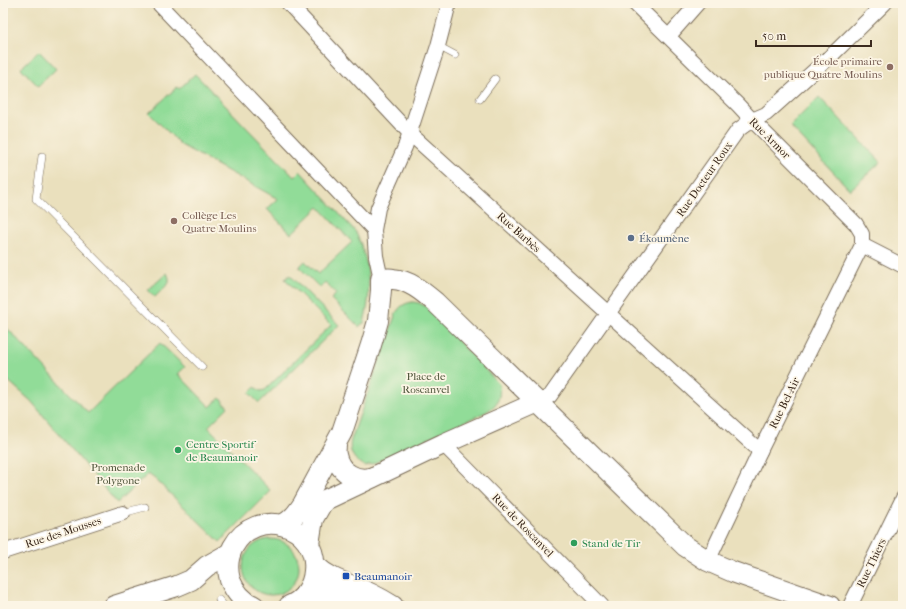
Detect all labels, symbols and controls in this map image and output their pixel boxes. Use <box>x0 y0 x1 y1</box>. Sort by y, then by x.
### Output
scale bar <box>756 22 871 48</box>
text: 50 m <box>762 29 786 43</box>
place label: École primaire publique Quatre Moulins <box>763 55 883 81</box>
marker: École primaire publique Quatre Moulins <box>885 62 895 72</box>
street label: Rue Armor <box>746 115 793 162</box>
street label: Rue Docteur Roux <box>674 139 735 219</box>
place label: Collège Les Quatre Moulins <box>182 209 257 235</box>
street label: Rue Barbès <box>494 209 543 255</box>
marker: Collège Les Quatre Moulins <box>169 216 179 226</box>
place label: Ékoumène <box>639 232 690 245</box>
marker: Ékoumène <box>626 233 636 243</box>
park label: Place de Roscanvel <box>402 370 450 396</box>
street label: Rue Bel-Air <box>766 375 803 431</box>
place label: Centre Sportif de Beaumanoir <box>186 438 258 464</box>
marker: Centre Sportif de Beaumanoir <box>173 445 183 455</box>
park label: Promenade Polygone <box>91 461 146 487</box>
street label: Rue de Roscanvel <box>489 491 556 560</box>
street label: Rue des Mousses <box>24 514 103 551</box>
place label: Stand de Tir <box>582 537 641 550</box>
street label: Rue Thiers <box>854 537 889 590</box>
marker: Stand de Tir <box>569 538 579 548</box>
place label: Beaumanoir <box>354 570 412 583</box>
marker: Beaumanoir <box>341 571 351 581</box>

